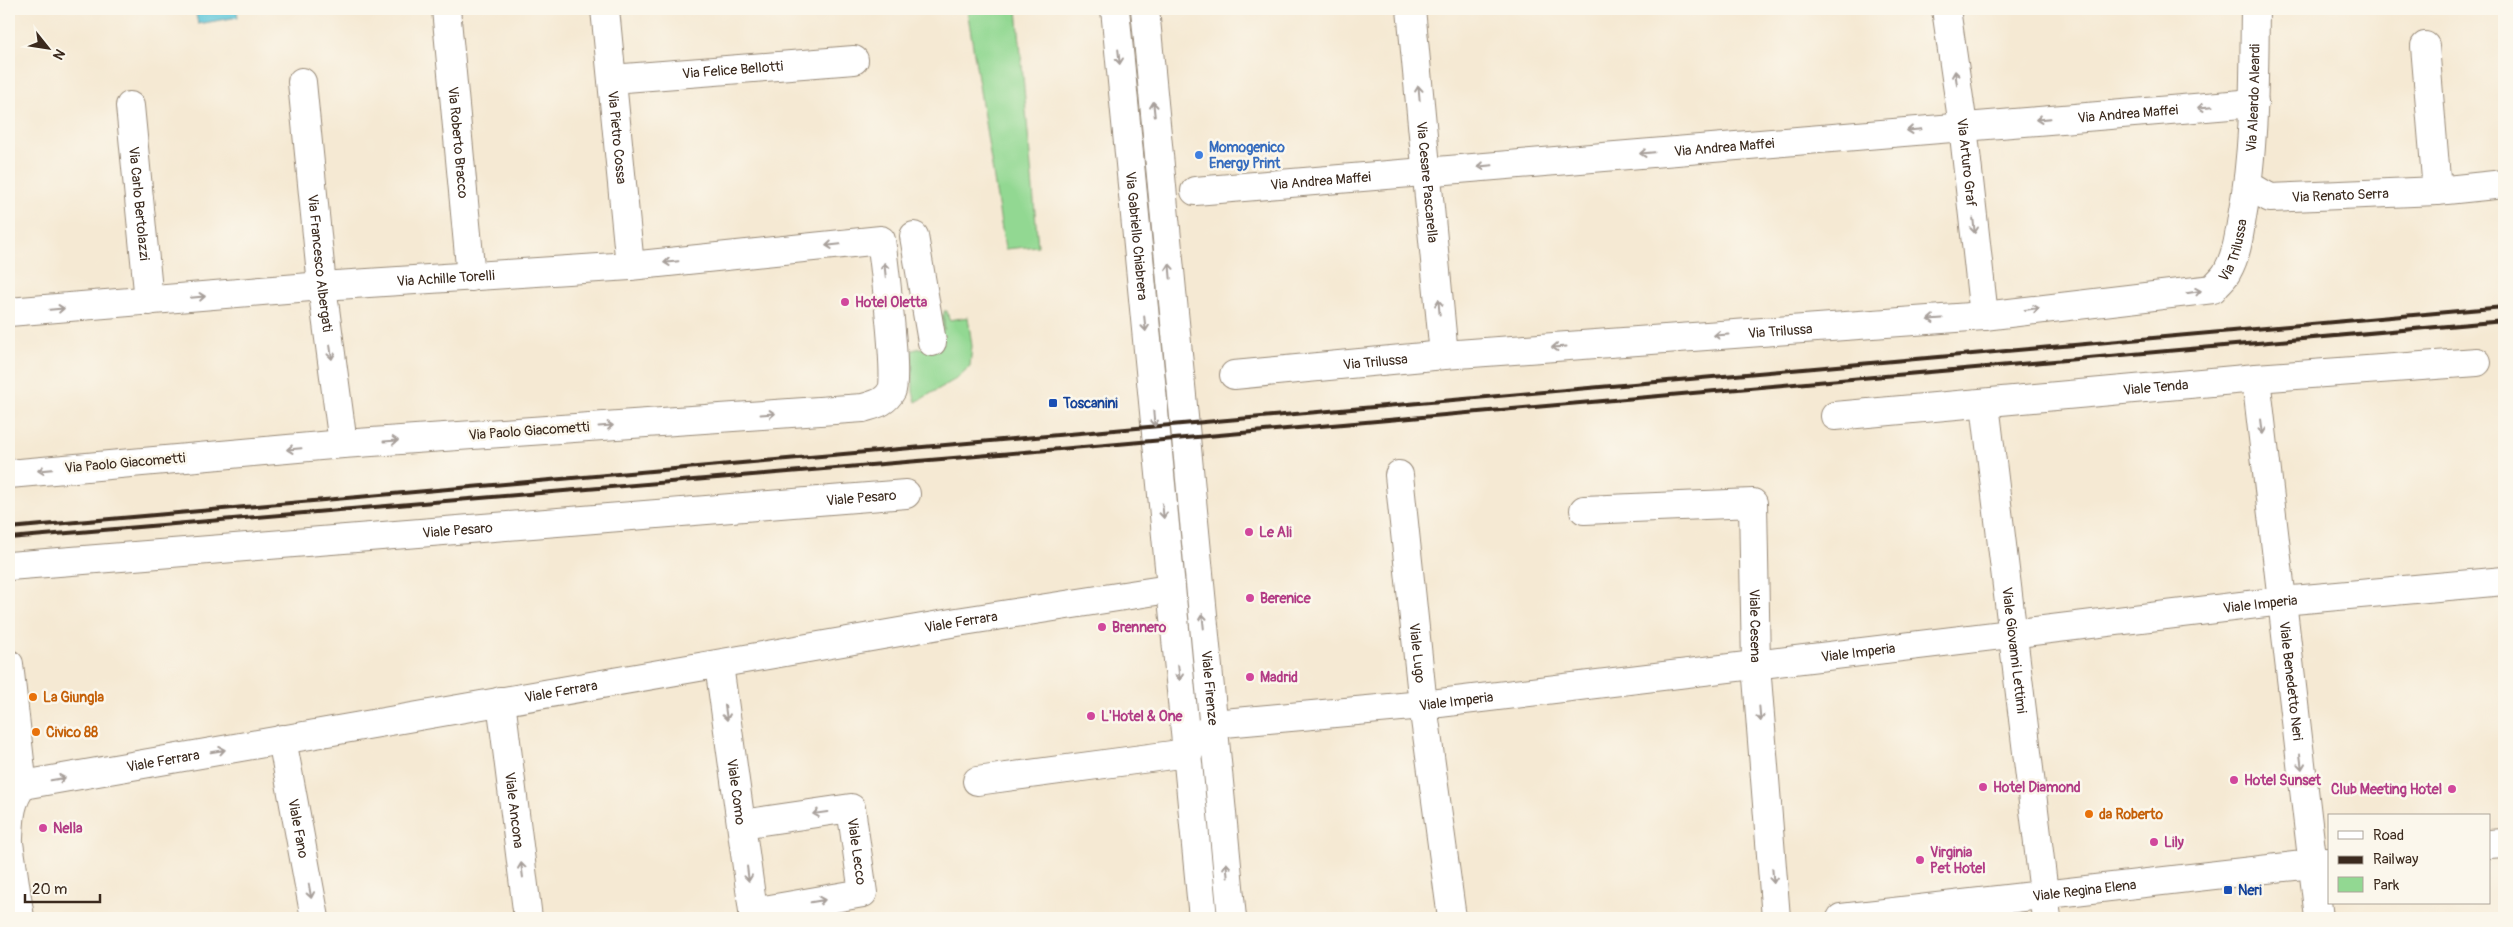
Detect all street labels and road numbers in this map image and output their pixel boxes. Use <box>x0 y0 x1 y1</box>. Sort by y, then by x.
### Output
street label: Via Aleardo Aleardi <box>2242 43 2263 153</box>
street label: Via Felice Bellotti <box>682 57 784 82</box>
street label: Via Roberto Bracco <box>445 86 472 200</box>
street label: Via Pietro Cossa <box>604 90 630 185</box>
street label: Via Andrea Maffei <box>2077 101 2179 126</box>
street label: Via Arturo Graf <box>1953 117 1980 208</box>
street label: Via Cesare Pascarella <box>1413 121 1442 244</box>
street label: Via Andrea Maffei <box>1673 134 1776 160</box>
street label: Via Carlo Bertolazzi <box>125 146 154 262</box>
street label: Via Andrea Maffei <box>1270 168 1372 193</box>
street label: Via Gabriello Chiabrera <box>1122 171 1152 301</box>
street label: Via Renato Serra <box>2292 185 2389 206</box>
street label: Via Francesco Albergati <box>305 193 337 333</box>
street label: Via Trilussa <box>2215 218 2250 285</box>
street label: Via Achille Torelli <box>396 266 496 290</box>
street label: Via Trilussa <box>1747 320 1813 342</box>
street label: Via Trilussa <box>1342 350 1408 373</box>
street label: Viale Tenda <box>2122 376 2189 398</box>
street label: Via Paolo Giacometti <box>468 418 591 444</box>
street label: Via Paolo Giacometti <box>64 449 187 477</box>
street label: Viale Pesaro <box>826 486 897 509</box>
street label: Viale Pesaro <box>422 519 494 541</box>
street label: Viale Giovanni Lettimi <box>1999 586 2031 715</box>
street label: Viale Cesena <box>1746 589 1764 663</box>
street label: Viale Imperia <box>2222 591 2298 617</box>
street label: Viale Ferrara <box>923 607 999 636</box>
street label: Viale Benedetto Neri <box>2276 620 2307 742</box>
street label: Viale Lugo <box>1406 622 1429 684</box>
street label: Viale Imperia <box>1820 639 1896 665</box>
street label: Viale Firenze <box>1198 650 1222 726</box>
street label: Viale Ferrara <box>523 676 599 706</box>
street label: Viale Imperia <box>1418 688 1494 714</box>
street label: Viale Ferrara <box>125 746 201 775</box>
street label: Viale Como <box>724 758 750 826</box>
street label: Viale Ancona <box>501 771 528 849</box>
street label: Viale Fano <box>285 797 312 860</box>
street label: Viale Lecco <box>844 817 870 886</box>
street label: Viale Regina Elena <box>2032 876 2137 904</box>

